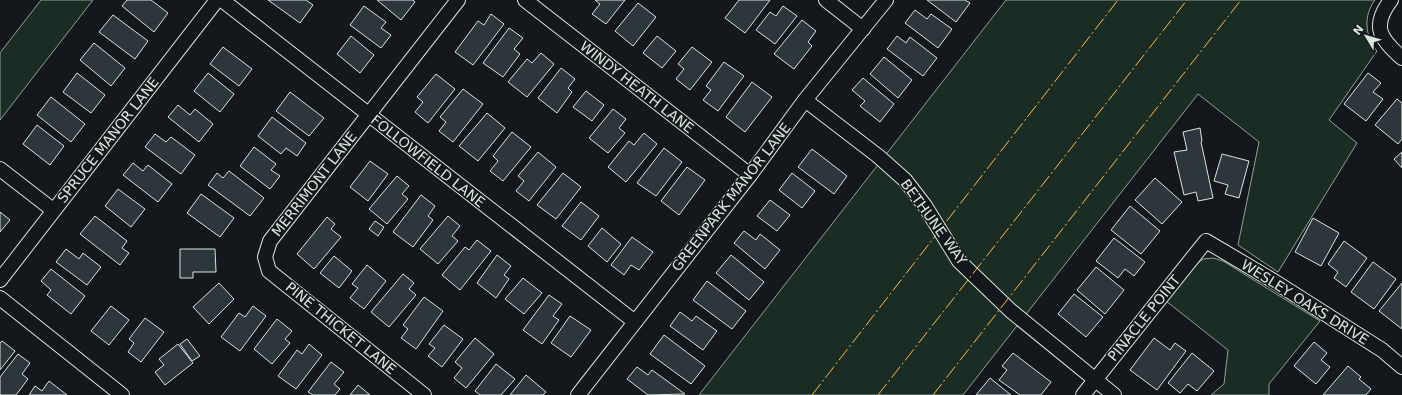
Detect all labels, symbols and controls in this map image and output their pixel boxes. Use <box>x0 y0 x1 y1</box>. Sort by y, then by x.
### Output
north arrow <box>1346 16 1386 56</box>
text: N <box>1351 23 1366 38</box>
street label: WINDY HEATH LANE <box>577 38 697 136</box>
street label: SPRUCE MANOR LANE <box>54 74 162 206</box>
street label: FOLLOWFIELD LANE <box>368 112 488 210</box>
street label: GREENPARK MANOR LANE <box>668 120 794 274</box>
street label: MERRIMONT LANE <box>268 129 360 239</box>
street label: BETHUNE WAY <box>898 176 971 268</box>
street label: WESLEY OAKS DRIVE <box>1238 256 1372 348</box>
street label: PINACLE POINT <box>1104 271 1184 364</box>
street label: PINE THICKET LANE <box>283 279 399 377</box>

